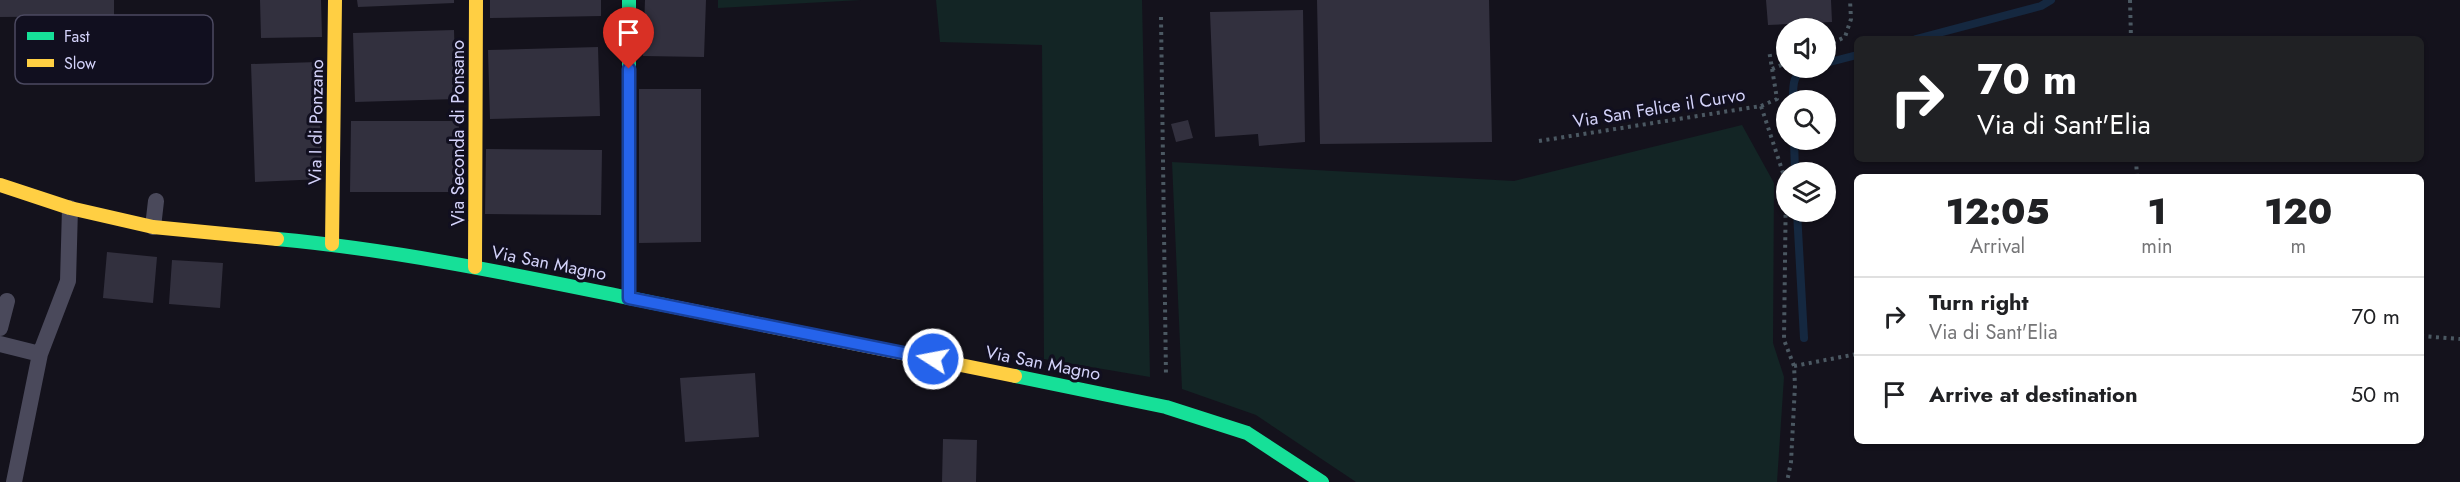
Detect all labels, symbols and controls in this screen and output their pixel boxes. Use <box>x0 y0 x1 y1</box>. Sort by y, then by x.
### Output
pin <box>603 7 654 69</box>
legend <box>15 15 213 84</box>
icon: arrive <box>612 16 645 49</box>
map controls <box>1776 18 1836 222</box>
button: sound <box>1776 18 1836 78</box>
text: Fast <box>64 25 90 48</box>
street label: Via Seconda di Ponsano <box>445 40 471 226</box>
text: 70 m <box>1977 49 2077 110</box>
text: Slow <box>64 52 96 75</box>
street label: Via I di Ponzano <box>302 59 330 185</box>
icon: right <box>1878 60 1956 138</box>
street label: Via San Felice il Curvo <box>1571 82 1747 134</box>
button: search <box>1776 90 1836 150</box>
text: Via di Sant'Elia <box>1977 105 2151 144</box>
button: layers <box>1776 162 1836 222</box>
text: 12:05 <box>1946 185 2050 237</box>
text: 1 <box>2147 185 2166 237</box>
text: 120 <box>2264 185 2332 237</box>
text: Arrival <box>1970 232 2025 261</box>
text: min <box>2141 232 2173 261</box>
text: m <box>2290 232 2306 261</box>
street label: Via San Magno <box>489 239 609 287</box>
text: Turn right <box>1929 286 2029 318</box>
icon: right <box>1878 300 1911 333</box>
text: 70 m <box>2351 300 2400 332</box>
text: Via di Sant'Elia <box>1929 318 2058 347</box>
position arrow <box>901 327 965 391</box>
street label: Via San Magno <box>983 339 1103 387</box>
icon: arrive <box>1878 378 1911 411</box>
text: Arrive at destination <box>1929 378 2138 410</box>
text: 50 m <box>2351 378 2400 410</box>

